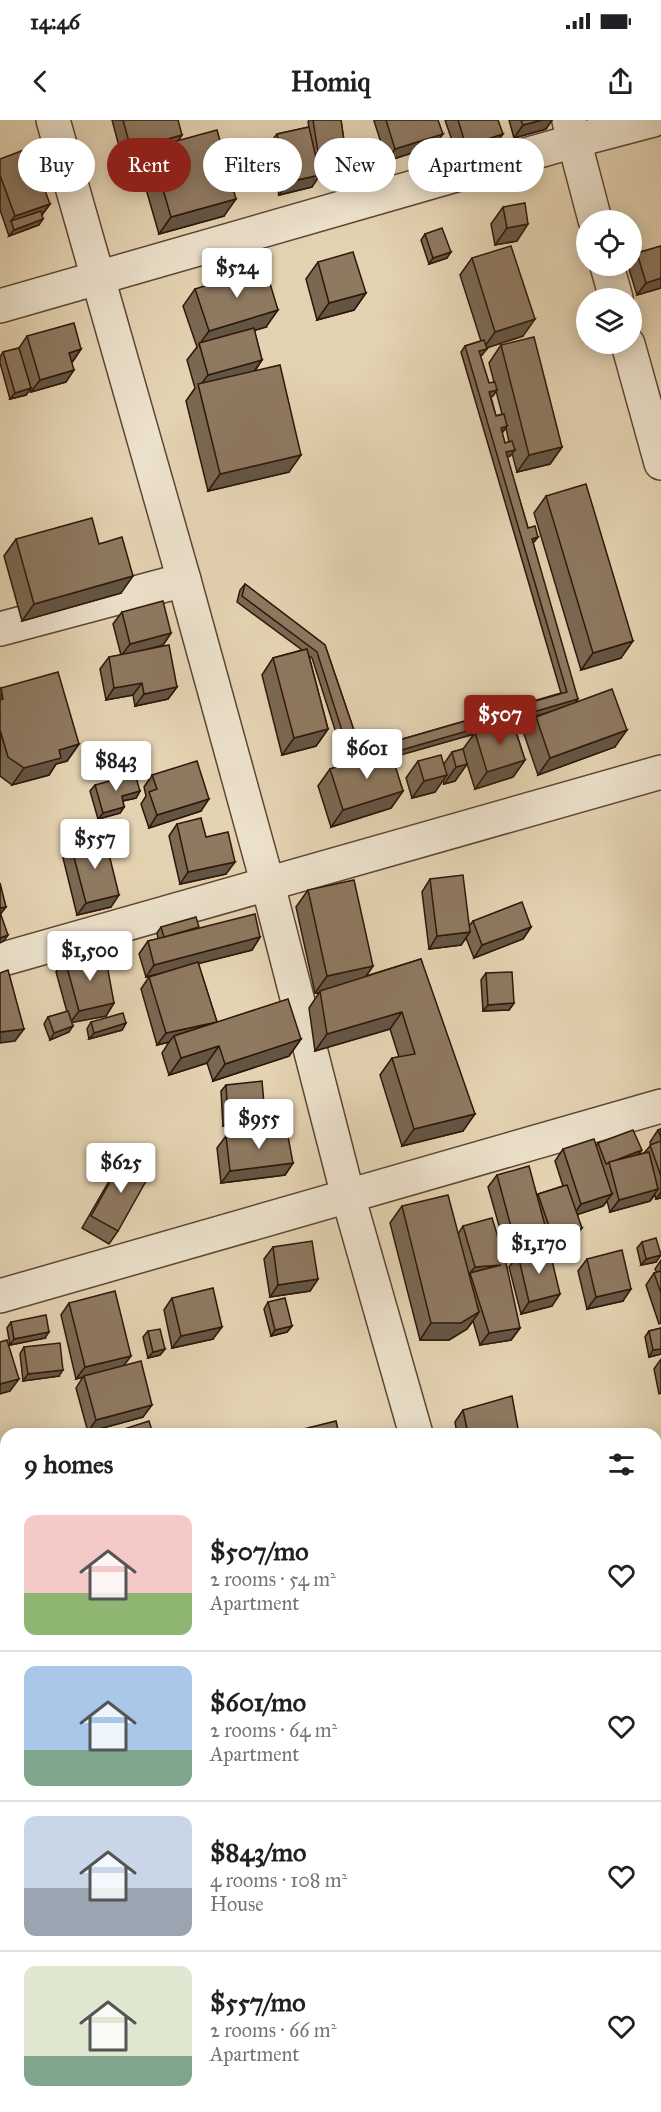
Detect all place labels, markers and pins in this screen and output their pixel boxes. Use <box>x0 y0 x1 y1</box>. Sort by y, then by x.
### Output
pin: $524 <box>201 248 273 299</box>
pin: $507 <box>464 695 536 746</box>
pin: $601 <box>331 729 403 780</box>
pin: $843 <box>80 741 152 792</box>
pin: $557 <box>59 819 131 870</box>
pin: $1,500 <box>41 931 139 982</box>
pin: $955 <box>223 1099 295 1150</box>
pin: $625 <box>85 1143 157 1194</box>
pin: $1,170 <box>490 1224 588 1275</box>

